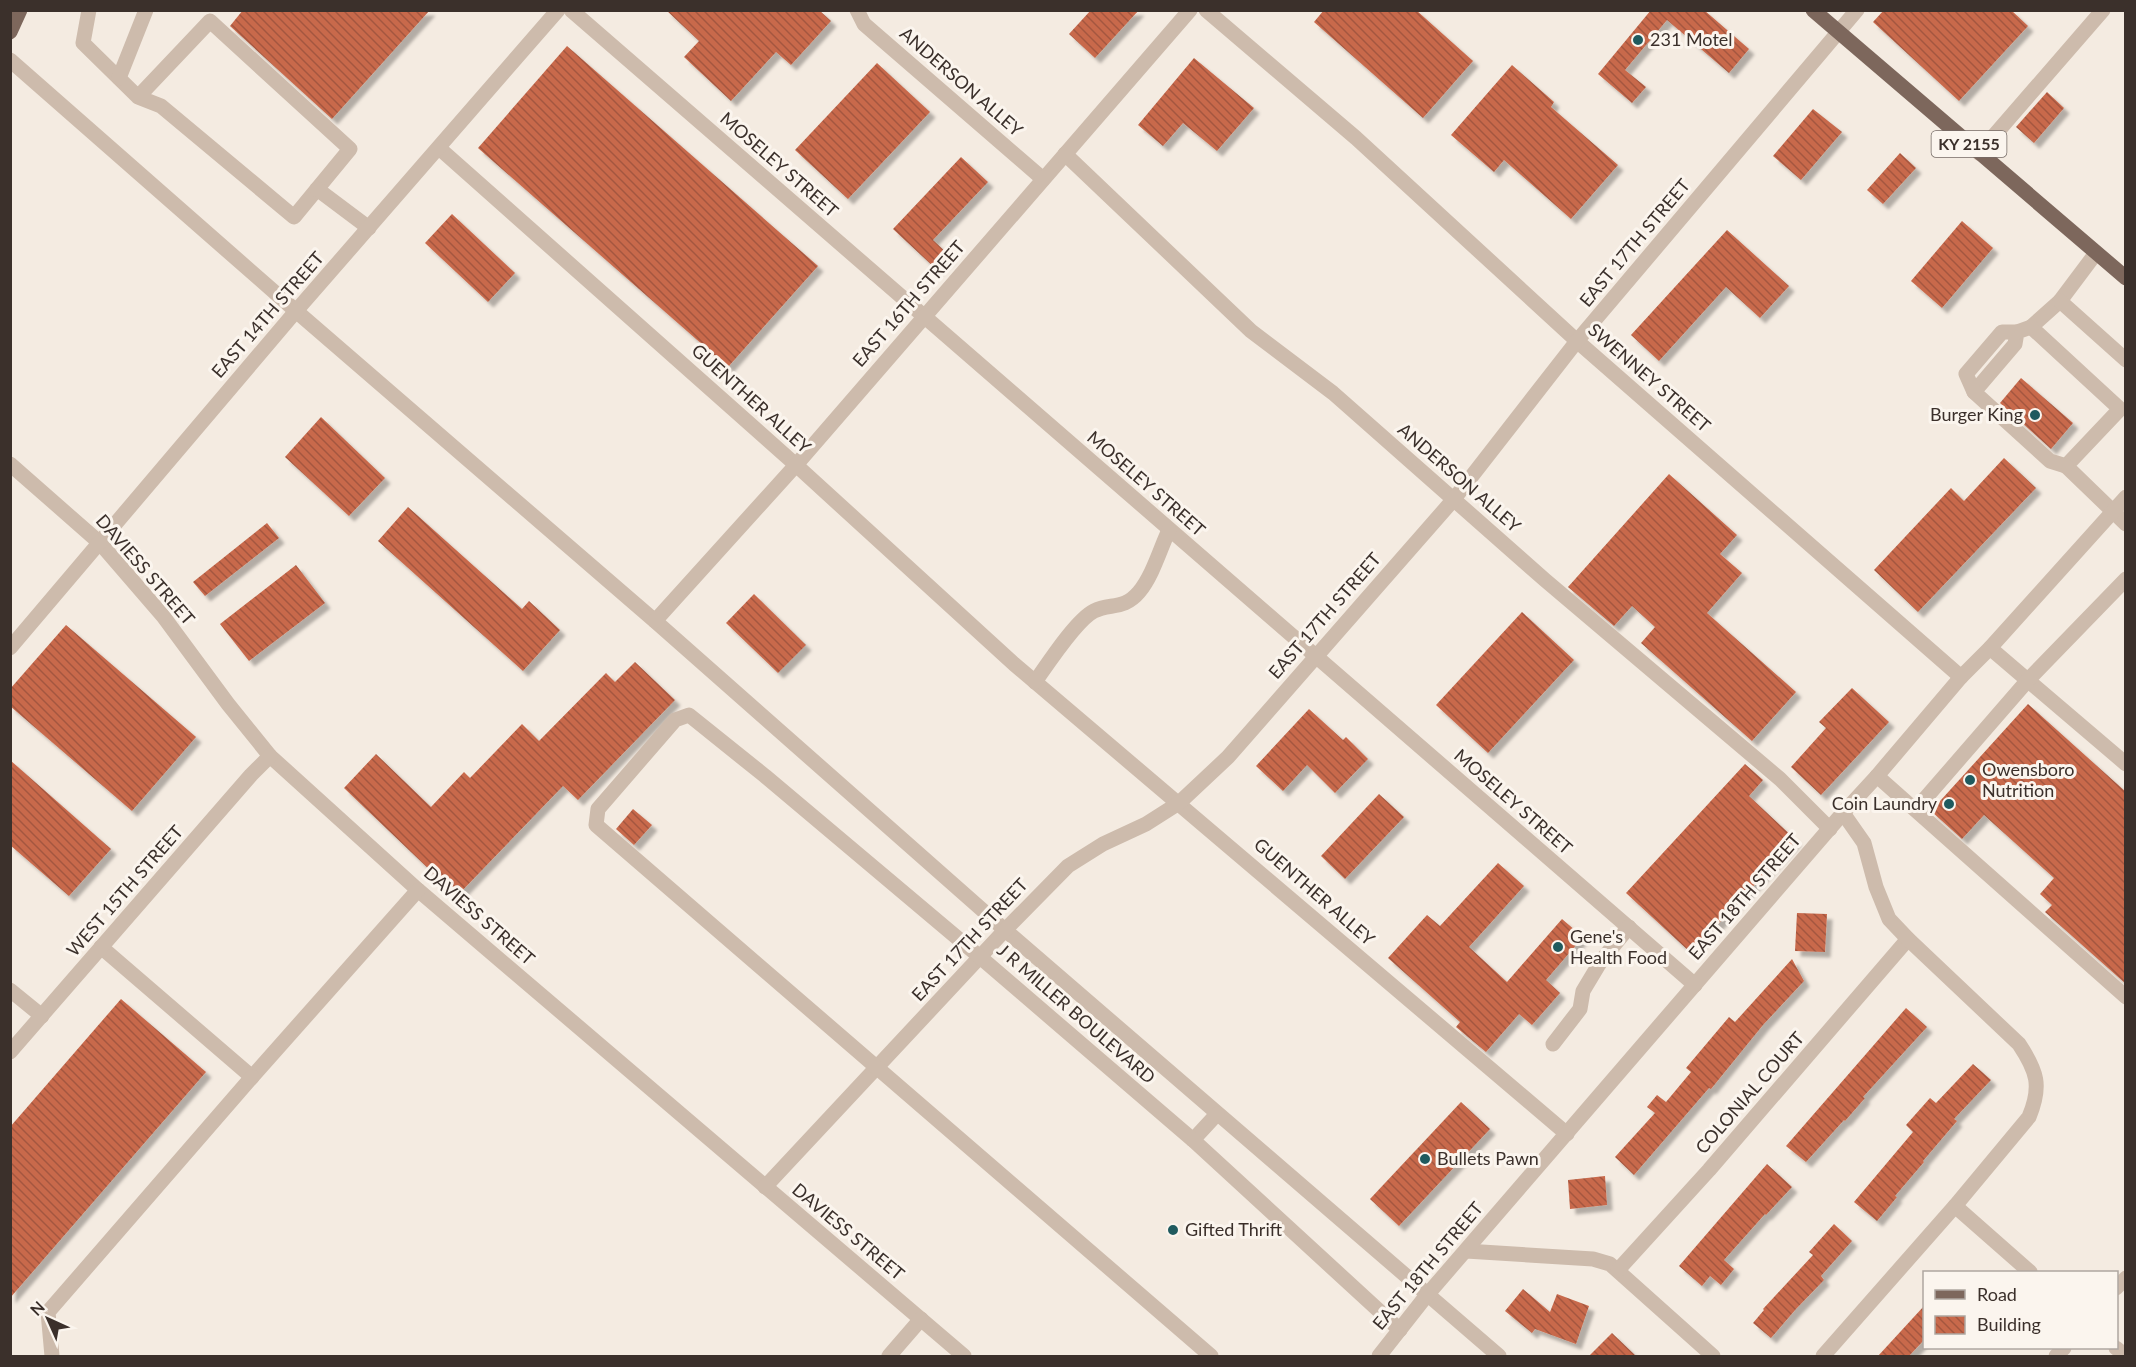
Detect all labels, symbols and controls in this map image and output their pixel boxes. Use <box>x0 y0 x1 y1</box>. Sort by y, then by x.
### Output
street label: ANDERSON ALLEY <box>896 22 1028 141</box>
place label: 231 Motel <box>1650 28 1733 50</box>
marker: 231 Motel <box>1631 33 1645 47</box>
street label: MOSELEY STREET <box>716 107 843 222</box>
road number: KY 2155 <box>1932 131 2006 157</box>
street label: EAST 17TH STREET <box>1574 174 1694 311</box>
street label: EAST 16TH STREET <box>847 235 969 371</box>
street label: EAST 14TH STREET <box>206 246 328 382</box>
street label: SWENNEY STREET <box>1584 318 1716 437</box>
street label: GUENTHER ALLEY <box>687 339 816 458</box>
place label: Burger King <box>1930 403 2023 425</box>
marker: Burger King <box>2028 408 2042 422</box>
street label: ANDERSON ALLEY <box>1394 418 1526 537</box>
street label: MOSELEY STREET <box>1083 426 1210 541</box>
street label: DAVIESS STREET <box>92 510 200 629</box>
street label: EAST 17TH STREET <box>1263 547 1385 683</box>
street label: MOSELEY STREET <box>1450 744 1577 859</box>
place label: Owensboro Nutrition <box>1982 758 2074 801</box>
marker: Owensboro Nutrition <box>1963 773 1977 787</box>
place label: Coin Laundry <box>1832 792 1938 814</box>
marker: Coin Laundry <box>1942 797 1956 811</box>
street label: WEST 15TH STREET <box>61 820 187 960</box>
street label: EAST 18TH STREET <box>1683 828 1805 964</box>
street label: GUENTHER ALLEY <box>1250 833 1380 950</box>
street label: DAVIESS STREET <box>420 861 540 970</box>
street label: EAST 17TH STREET <box>907 873 1032 1005</box>
place label: Gene's Health Food <box>1570 925 1667 968</box>
street label: J R MILLER BOULEVARD <box>993 939 1160 1088</box>
marker: Gene's Health Food <box>1551 940 1565 954</box>
street label: COLONIAL COURT <box>1690 1027 1808 1158</box>
place label: Bullets Pawn <box>1437 1147 1539 1169</box>
marker: Bullets Pawn <box>1418 1152 1432 1166</box>
street label: DAVIESS STREET <box>788 1178 909 1285</box>
street label: EAST 18TH STREET <box>1367 1197 1487 1334</box>
place label: Gifted Thrift <box>1185 1218 1283 1240</box>
marker: Gifted Thrift <box>1166 1223 1180 1237</box>
legend <box>1923 1271 2118 1349</box>
text: Road <box>1977 1283 2017 1305</box>
north arrow <box>18 1289 78 1349</box>
text: N <box>26 1297 48 1319</box>
text: Building <box>1977 1313 2041 1335</box>

